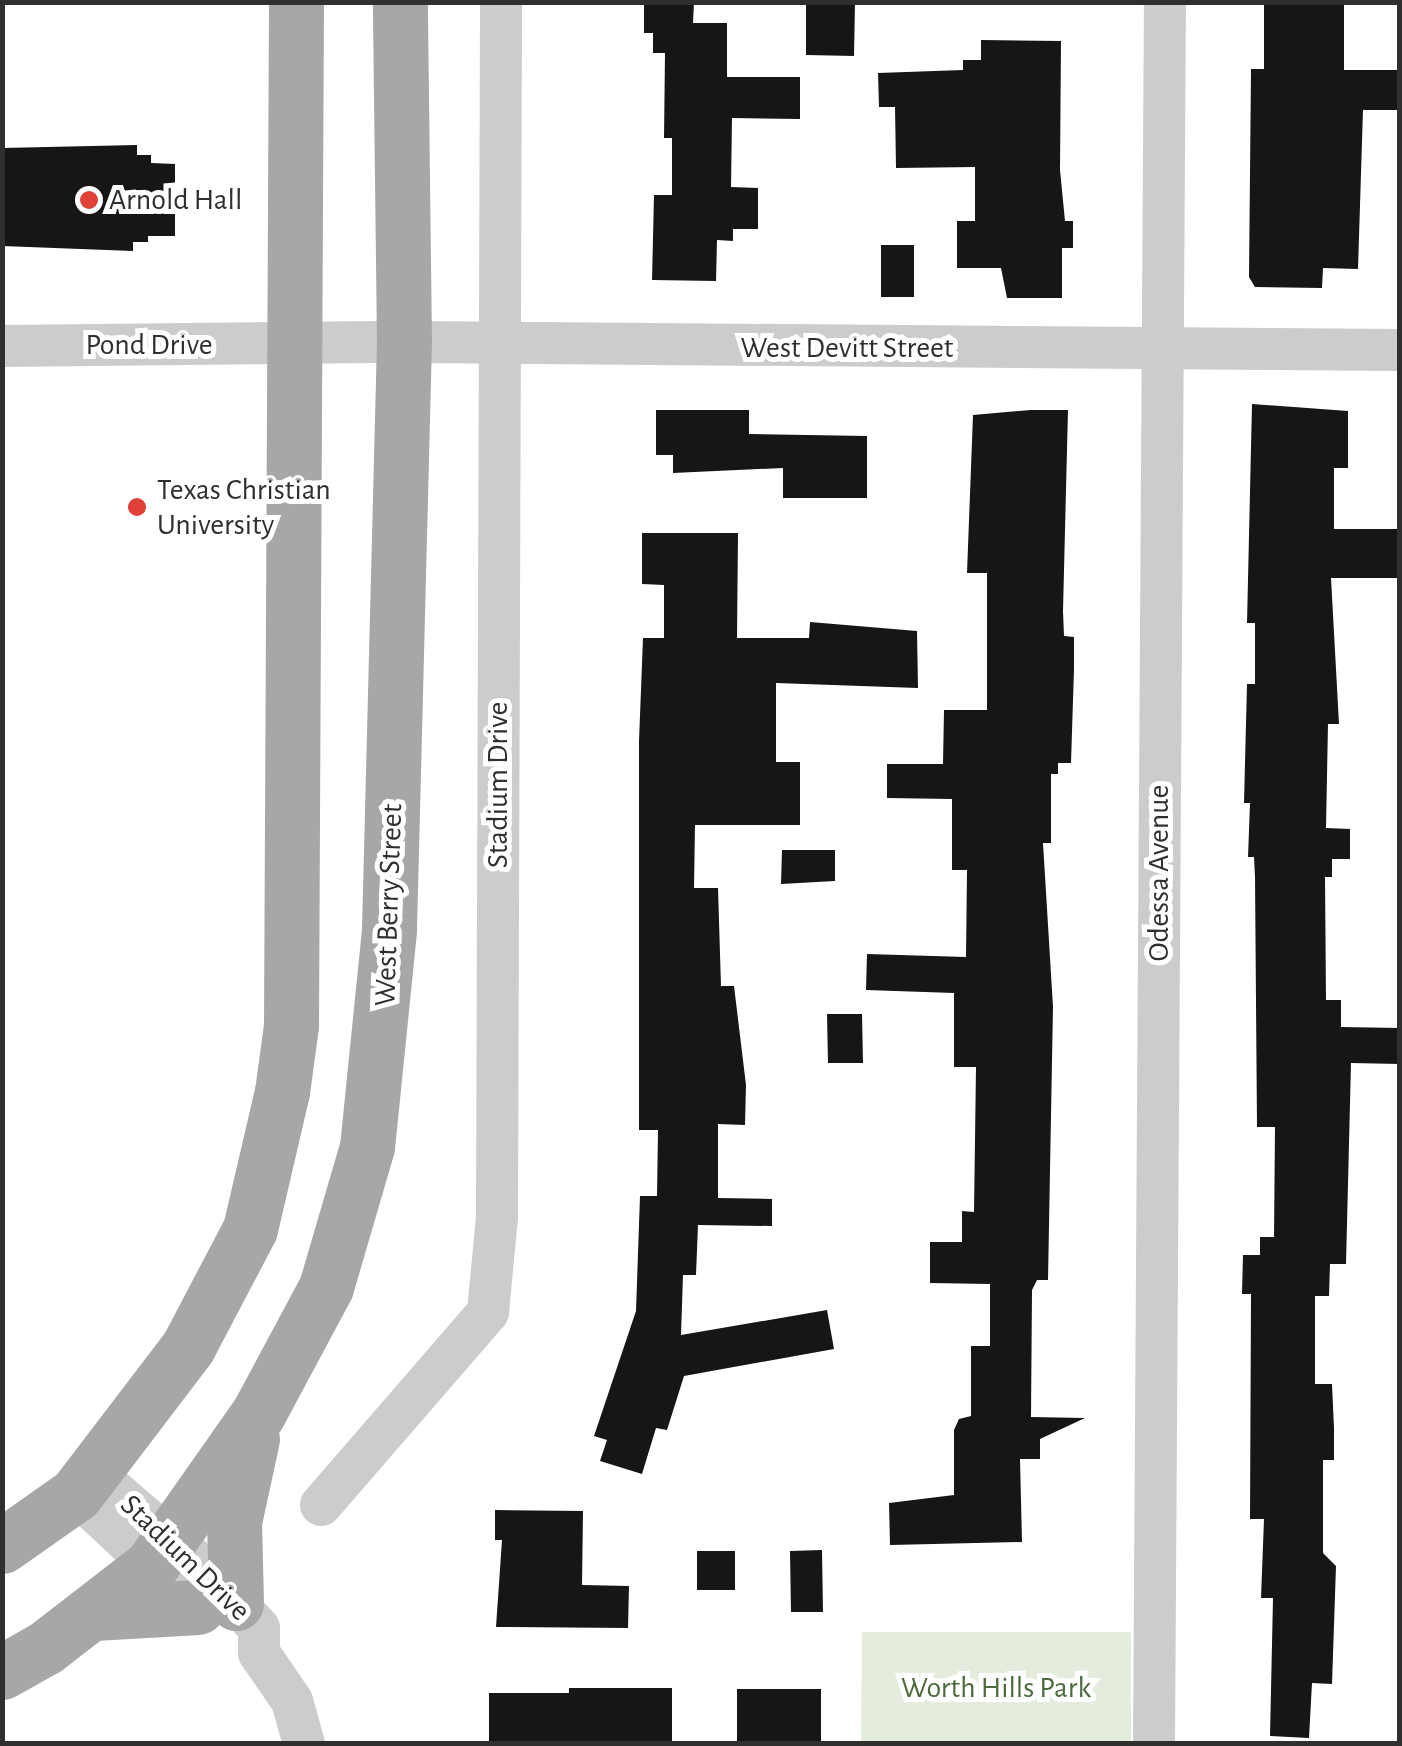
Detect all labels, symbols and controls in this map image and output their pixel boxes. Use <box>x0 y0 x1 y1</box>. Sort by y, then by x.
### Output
place label: Arnold Hall <box>109 182 242 218</box>
marker: Arnold Hall <box>78 189 100 211</box>
street label: Pond Drive <box>85 327 213 363</box>
street label: West Devitt Street <box>741 330 953 366</box>
place label: Texas Christian University <box>157 472 331 542</box>
marker: Texas Christian University <box>126 496 148 518</box>
street label: Stadium Drive <box>480 702 516 868</box>
street label: Odessa Avenue <box>1141 785 1177 961</box>
street label: West Berry Street <box>367 803 411 1007</box>
street label: Stadium Drive <box>113 1487 257 1629</box>
park label: Worth Hills Park <box>901 1670 1091 1706</box>

